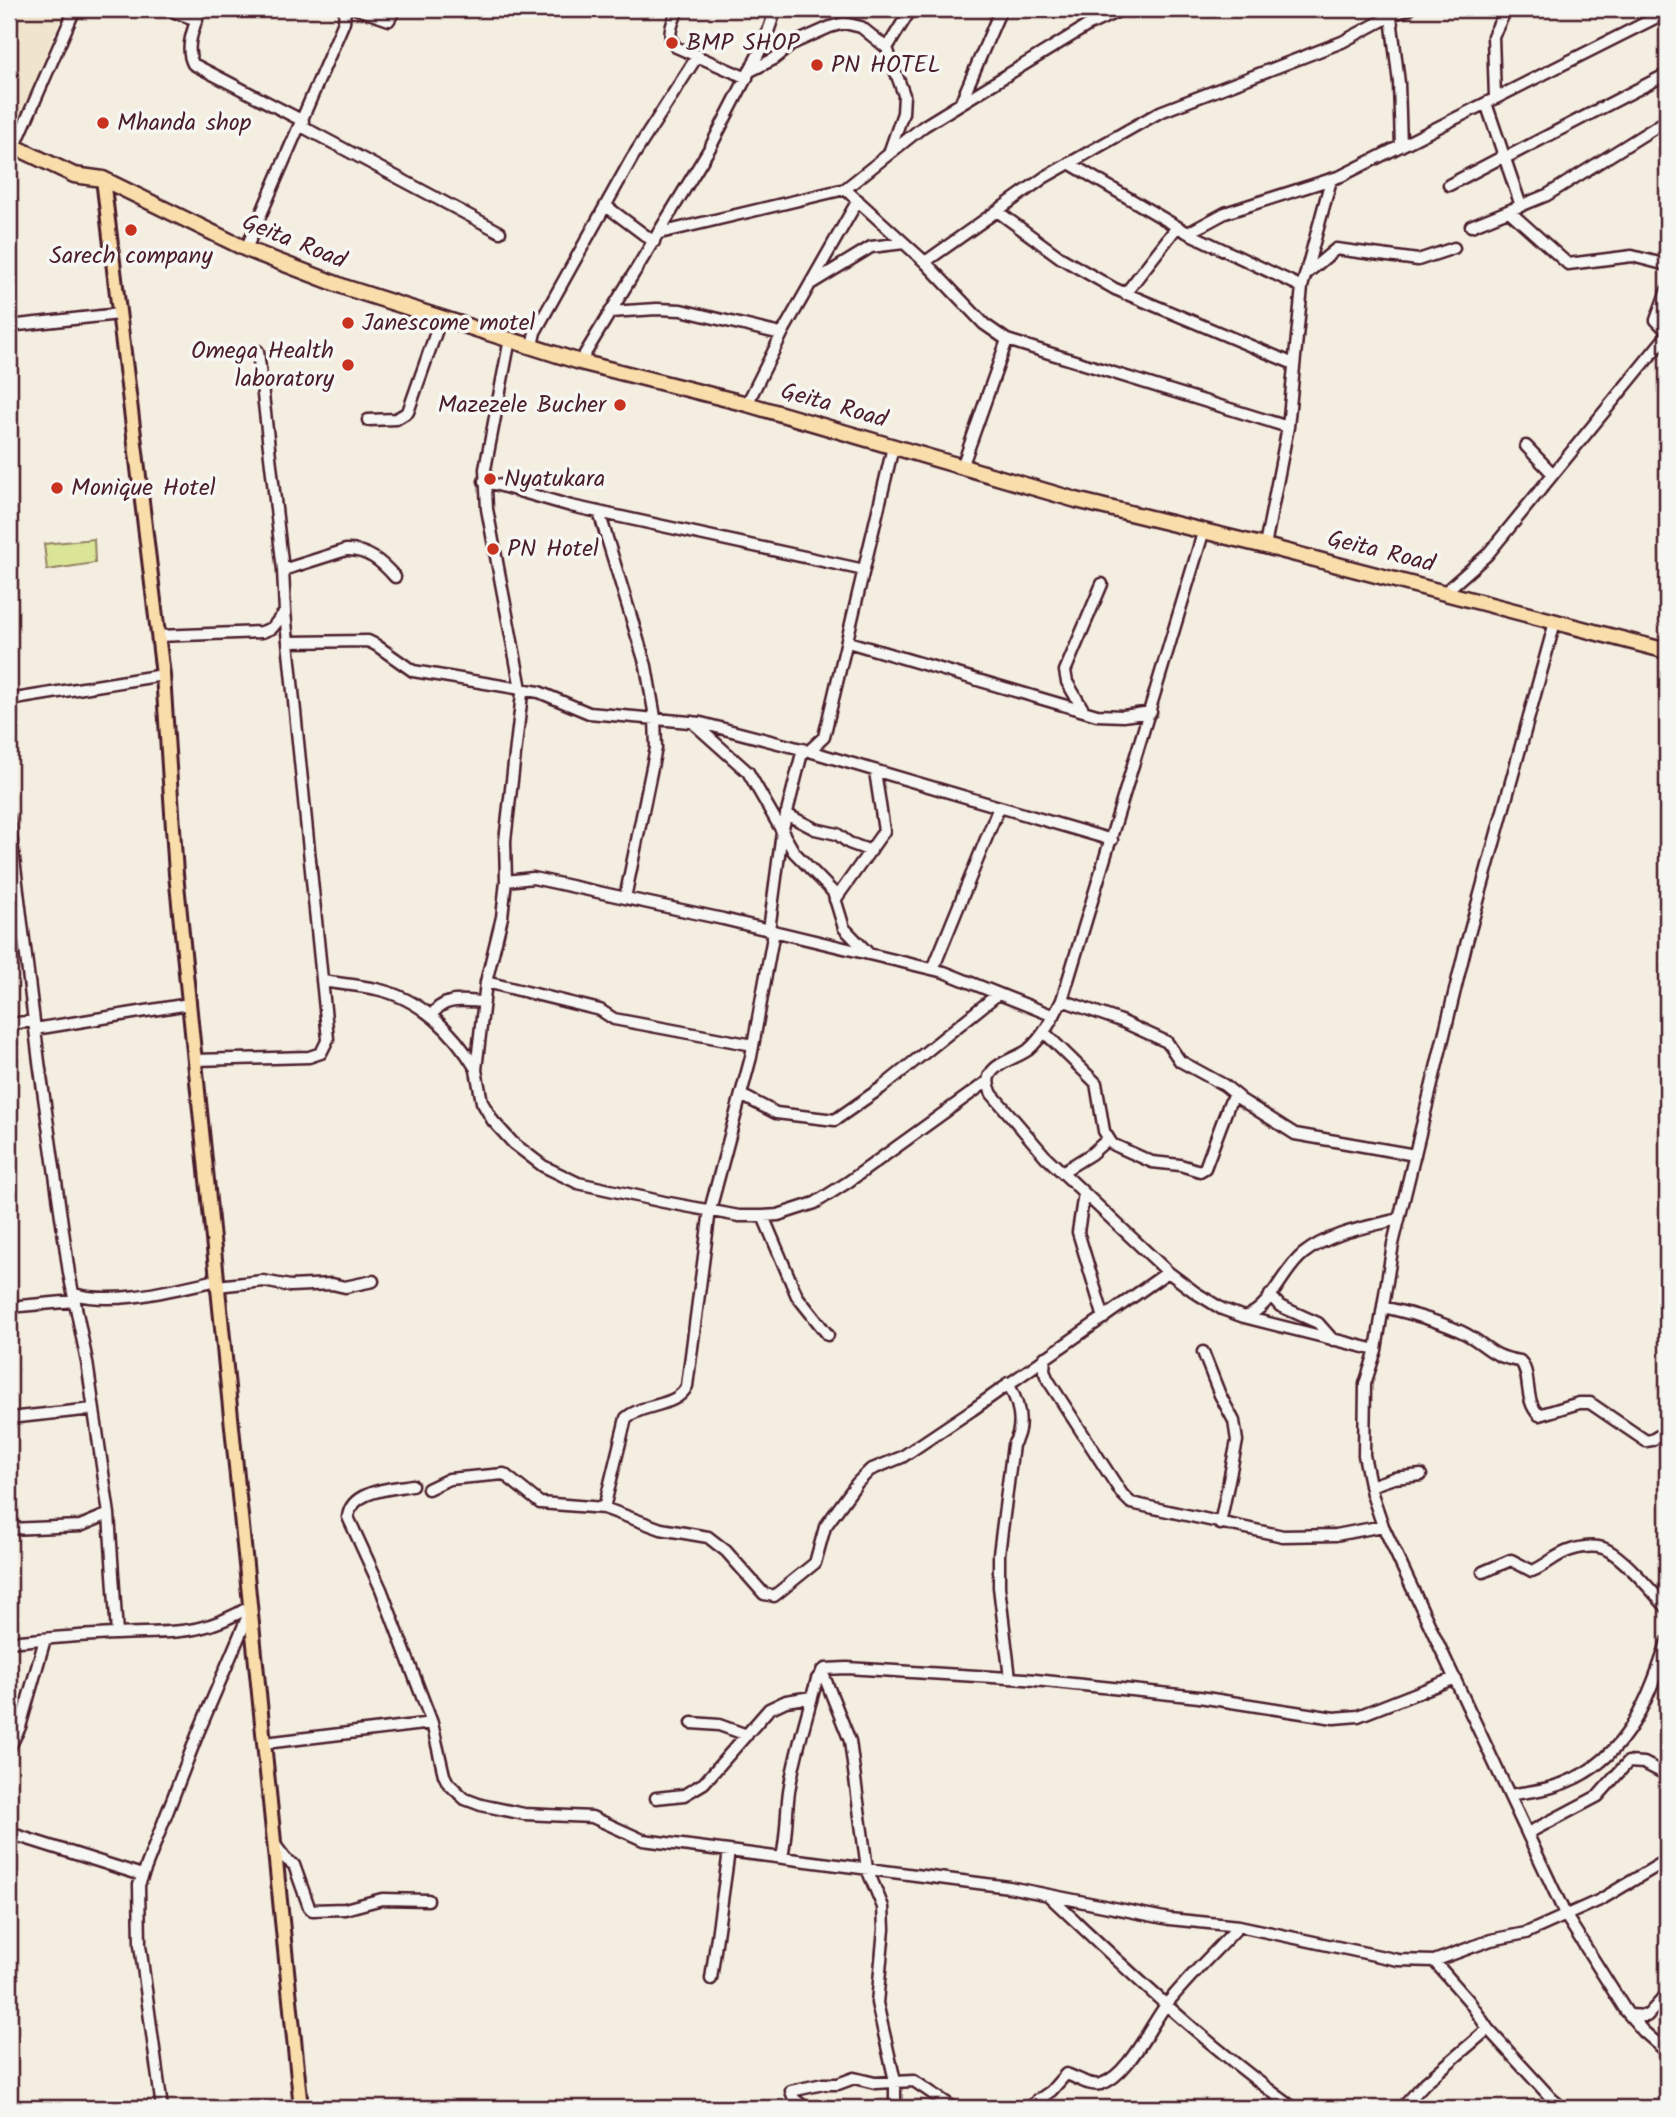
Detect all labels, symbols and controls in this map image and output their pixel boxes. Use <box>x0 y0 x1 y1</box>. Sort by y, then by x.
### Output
place label: BMP SHOP <box>686 24 800 63</box>
marker: BMP SHOP <box>664 35 680 51</box>
place label: PN HOTEL <box>831 46 941 85</box>
marker: PN HOTEL <box>809 57 825 73</box>
place label: Mhanda shop <box>117 104 252 143</box>
marker: Mhanda shop <box>95 115 111 131</box>
street label: Geita Road <box>236 203 353 281</box>
marker: Sarech company <box>123 222 139 238</box>
place label: Sarech company <box>49 237 213 276</box>
place label: Janescome motel <box>362 304 535 343</box>
marker: Janescome motel <box>340 315 356 331</box>
place label: Omega Health laboratory <box>191 332 335 399</box>
marker: Omega Health laboratory <box>340 357 356 373</box>
street label: Geita Road <box>776 372 893 440</box>
place label: Mazezele Bucher <box>438 386 608 425</box>
marker: Mazezele Bucher <box>612 397 628 413</box>
place label: Nyatukara <box>504 460 605 499</box>
place label: Monique Hotel <box>71 469 216 508</box>
marker: Nyatukara <box>482 471 498 487</box>
marker: Monique Hotel <box>49 480 65 496</box>
street label: Geita Road <box>1323 520 1440 584</box>
place label: PN Hotel <box>507 530 599 569</box>
marker: PN Hotel <box>485 541 501 557</box>

